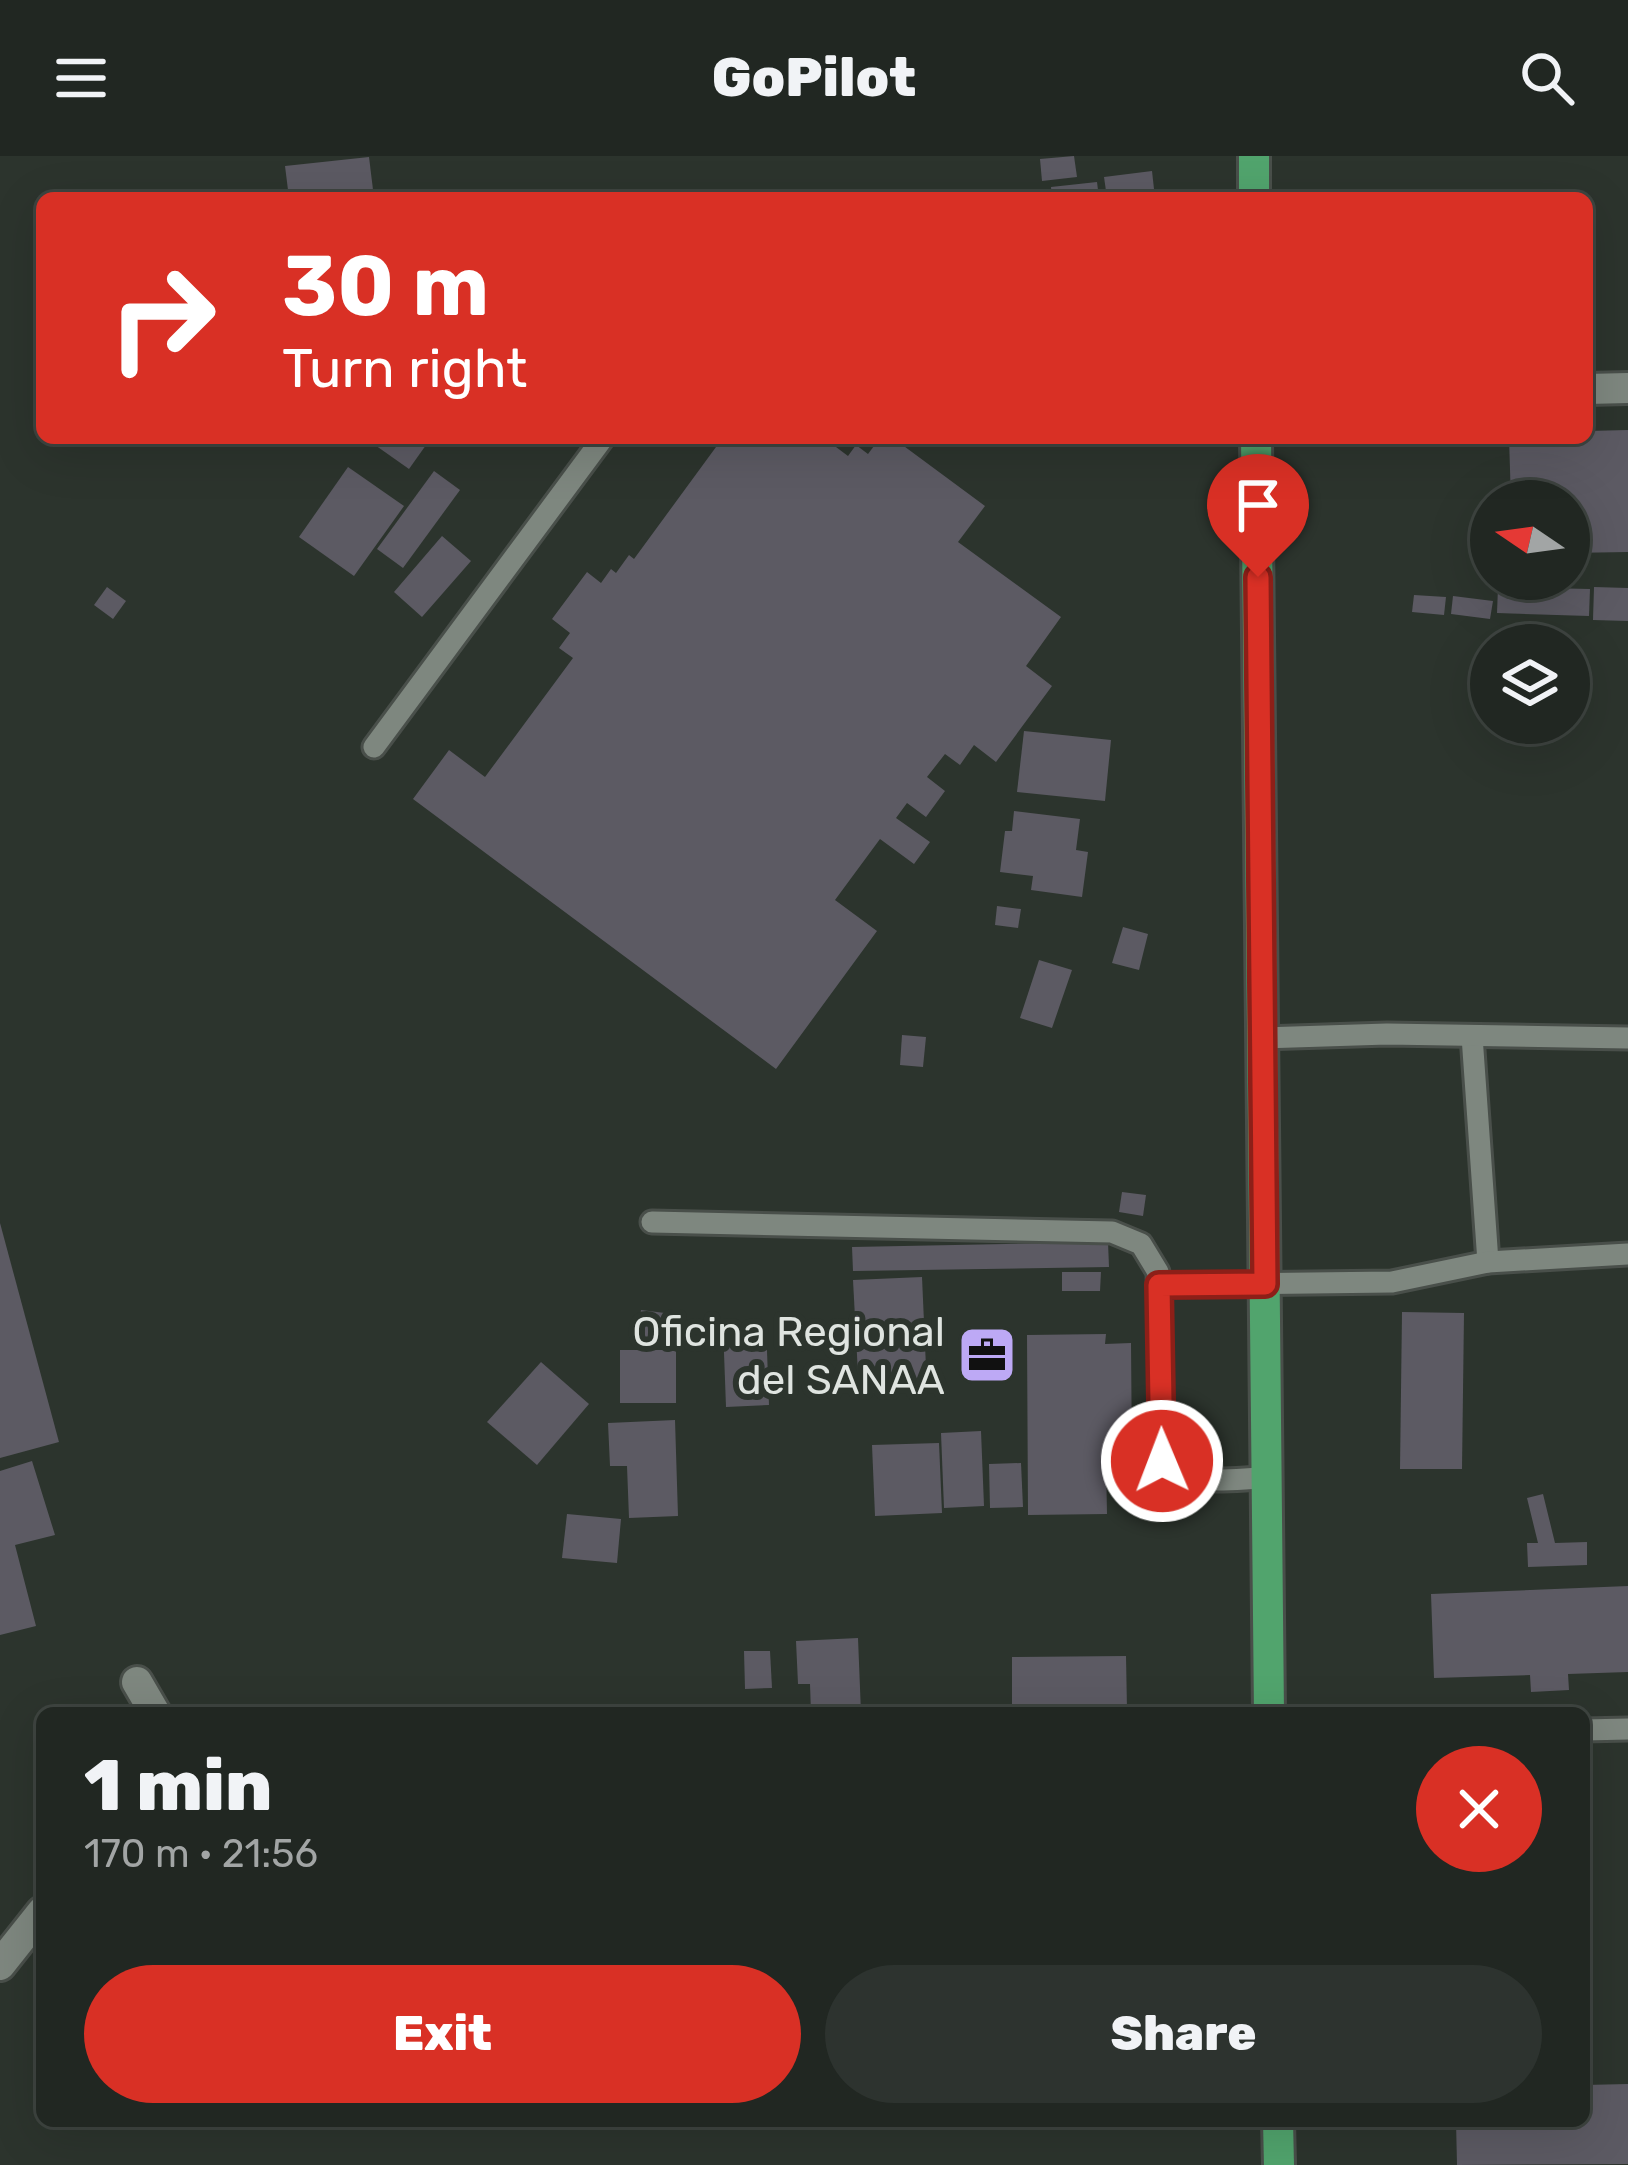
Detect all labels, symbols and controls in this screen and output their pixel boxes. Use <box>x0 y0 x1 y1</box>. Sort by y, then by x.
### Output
icon: menu <box>48 45 114 111</box>
icon: search <box>1514 45 1580 111</box>
text: GoPilot <box>712 46 916 110</box>
text: 30 m <box>282 236 489 336</box>
icon: right <box>84 240 240 396</box>
text: Turn right <box>282 337 527 401</box>
pin <box>1207 454 1309 577</box>
icon: arrive <box>1225 472 1291 538</box>
north arrow <box>1470 480 1590 600</box>
map controls <box>1470 480 1590 744</box>
button: layers <box>1470 624 1590 744</box>
place label: Oficina Regional del SANAA <box>632 1307 945 1405</box>
office icon: Oficina Regional del SANAA <box>956 1324 1018 1386</box>
position arrow <box>1099 1398 1225 1524</box>
text: 1 min <box>84 1743 272 1828</box>
button: close <box>1416 1746 1542 1872</box>
text: 170 m · 21:56 <box>84 1831 318 1877</box>
button: Exit <box>84 1965 801 2103</box>
button: Share <box>825 1965 1542 2103</box>

